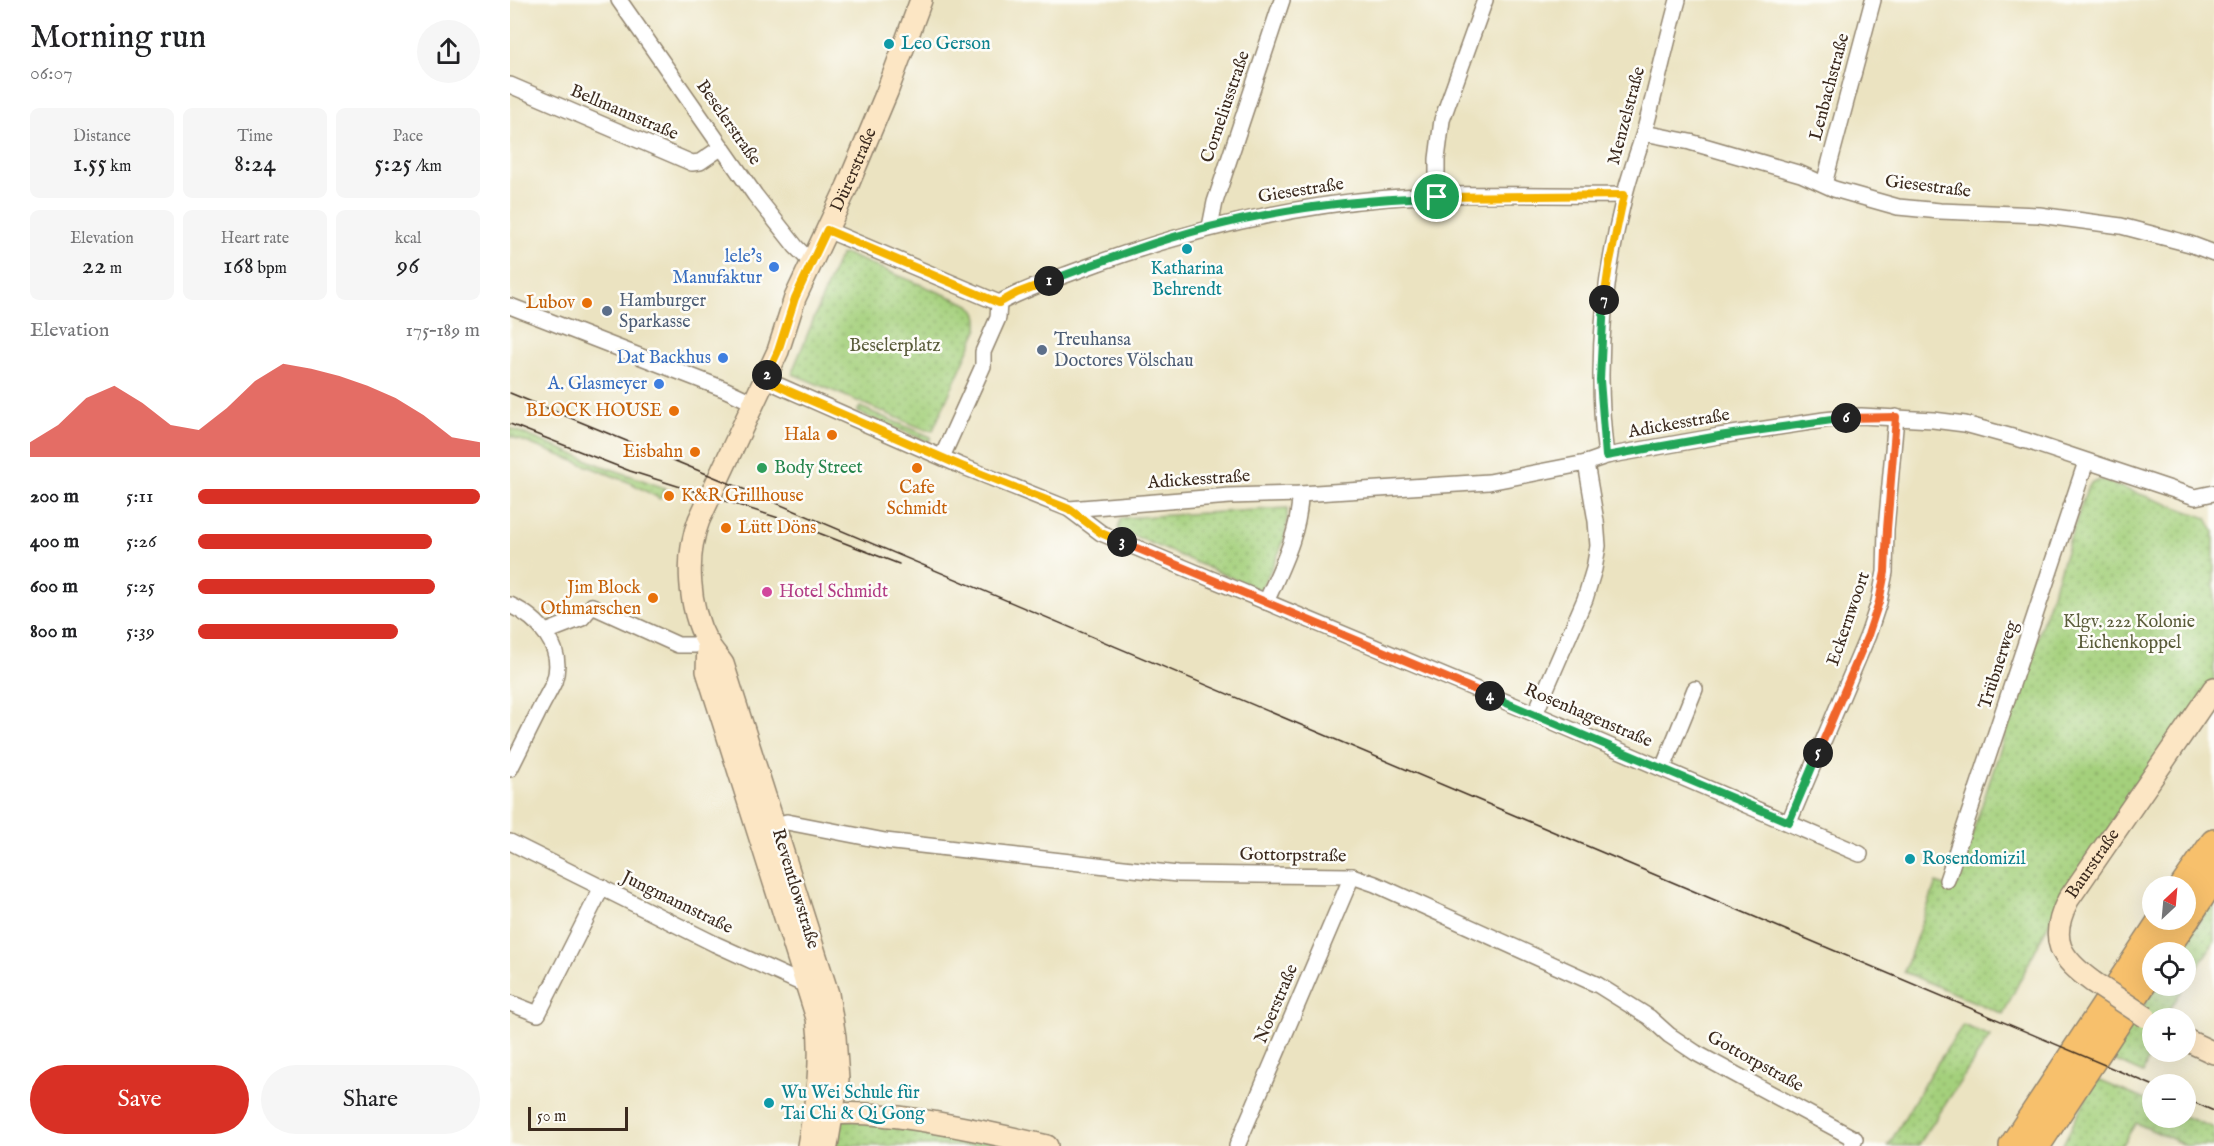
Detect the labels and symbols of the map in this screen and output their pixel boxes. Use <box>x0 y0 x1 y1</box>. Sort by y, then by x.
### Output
street label: Lenbachstraße <box>1805 31 1855 143</box>
place label: Leo Gerson <box>901 33 991 56</box>
marker: Leo Gerson <box>882 37 896 51</box>
street label: Corneliusstraße <box>1196 48 1256 166</box>
street label: Menzelstraße <box>1603 64 1651 168</box>
street label: Beselerstraße <box>690 76 766 170</box>
street label: Bellmannstraße <box>566 80 682 146</box>
street label: Dürerstraße <box>825 124 882 216</box>
street label: Giesestraße <box>1884 170 1972 204</box>
pin <box>1411 171 1462 222</box>
street label: Giesestraße <box>1257 173 1345 209</box>
marker: Katharina Behrendt <box>1180 242 1194 256</box>
place label: lele's Manufaktur <box>672 246 762 290</box>
place label: Katharina Behrendt <box>1150 258 1224 302</box>
marker: lele's Manufaktur <box>767 260 781 274</box>
pin: 1 <box>1034 266 1064 296</box>
pin: 7 <box>1589 285 1619 315</box>
place label: Hamburger Sparkasse <box>619 290 707 334</box>
place label: Lubov <box>526 292 576 315</box>
marker: Lubov <box>580 296 594 310</box>
marker: Hamburger Sparkasse <box>600 304 614 318</box>
place label: Treuhansa Doctores Völschau <box>1054 329 1194 373</box>
park label: Beselerplatz <box>849 335 941 358</box>
marker: Treuhansa Doctores Völschau <box>1035 343 1049 357</box>
place label: Dat Backhus <box>616 347 711 370</box>
marker: Dat Backhus <box>716 351 730 365</box>
pin: 2 <box>752 360 782 390</box>
place label: A. Glasmeyer <box>547 373 647 396</box>
marker: A. Glasmeyer <box>652 377 666 391</box>
place label: BLOCK HOUSE <box>526 400 662 423</box>
pin: 6 <box>1831 403 1861 433</box>
marker: BLOCK HOUSE <box>667 404 681 418</box>
street label: Adickesstraße <box>1625 404 1732 444</box>
place label: Hala <box>784 424 820 447</box>
marker: Hala <box>825 428 839 442</box>
place label: Eisbahn <box>623 441 683 464</box>
marker: Eisbahn <box>688 445 702 459</box>
place label: Body Street <box>774 457 863 480</box>
marker: Body Street <box>755 461 769 475</box>
marker: Cafe Schmidt <box>910 461 924 475</box>
street label: Adickesstraße <box>1146 465 1251 495</box>
place label: Cafe Schmidt <box>887 477 947 521</box>
place label: K&R Grillhouse <box>681 485 804 508</box>
marker: K&R Grillhouse <box>662 489 676 503</box>
place label: Lütt Döns <box>738 517 816 540</box>
marker: Lütt Döns <box>719 521 733 535</box>
pin: 3 <box>1107 527 1137 557</box>
street label: Eckernwoort <box>1822 569 1876 669</box>
place label: Jim Block Othmarschen <box>541 577 641 621</box>
place label: Hotel Schmidt <box>779 581 888 604</box>
marker: Hotel Schmidt <box>760 585 774 599</box>
marker: Jim Block Othmarschen <box>646 591 660 605</box>
park label: Klgv. 222 Kolonie Eichenkoppel <box>2063 611 2195 655</box>
street label: Trübnerweg <box>1974 618 2024 712</box>
street label: Rosenhagenstraße <box>1520 679 1656 753</box>
pin: 4 <box>1475 681 1505 711</box>
pin: 5 <box>1803 738 1833 768</box>
street label: Baurstraße <box>2061 824 2125 903</box>
street label: Reventlowstraße <box>766 826 824 952</box>
street label: Gottorpstraße <box>1239 844 1347 868</box>
place label: Rosendomizil <box>1922 848 2026 871</box>
marker: Rosendomizil <box>1903 852 1917 866</box>
street label: Jungmannstraße <box>616 865 736 940</box>
north arrow <box>2142 876 2196 930</box>
street label: Noerstraße <box>1250 961 1304 1047</box>
street label: Gottorpstraße <box>1703 1026 1807 1098</box>
place label: Wu Wei Schule für Tai Chi & Qi Gong <box>781 1082 925 1126</box>
marker: Wu Wei Schule für Tai Chi & Qi Gong <box>762 1096 776 1110</box>
scale bar <box>528 1104 628 1132</box>

